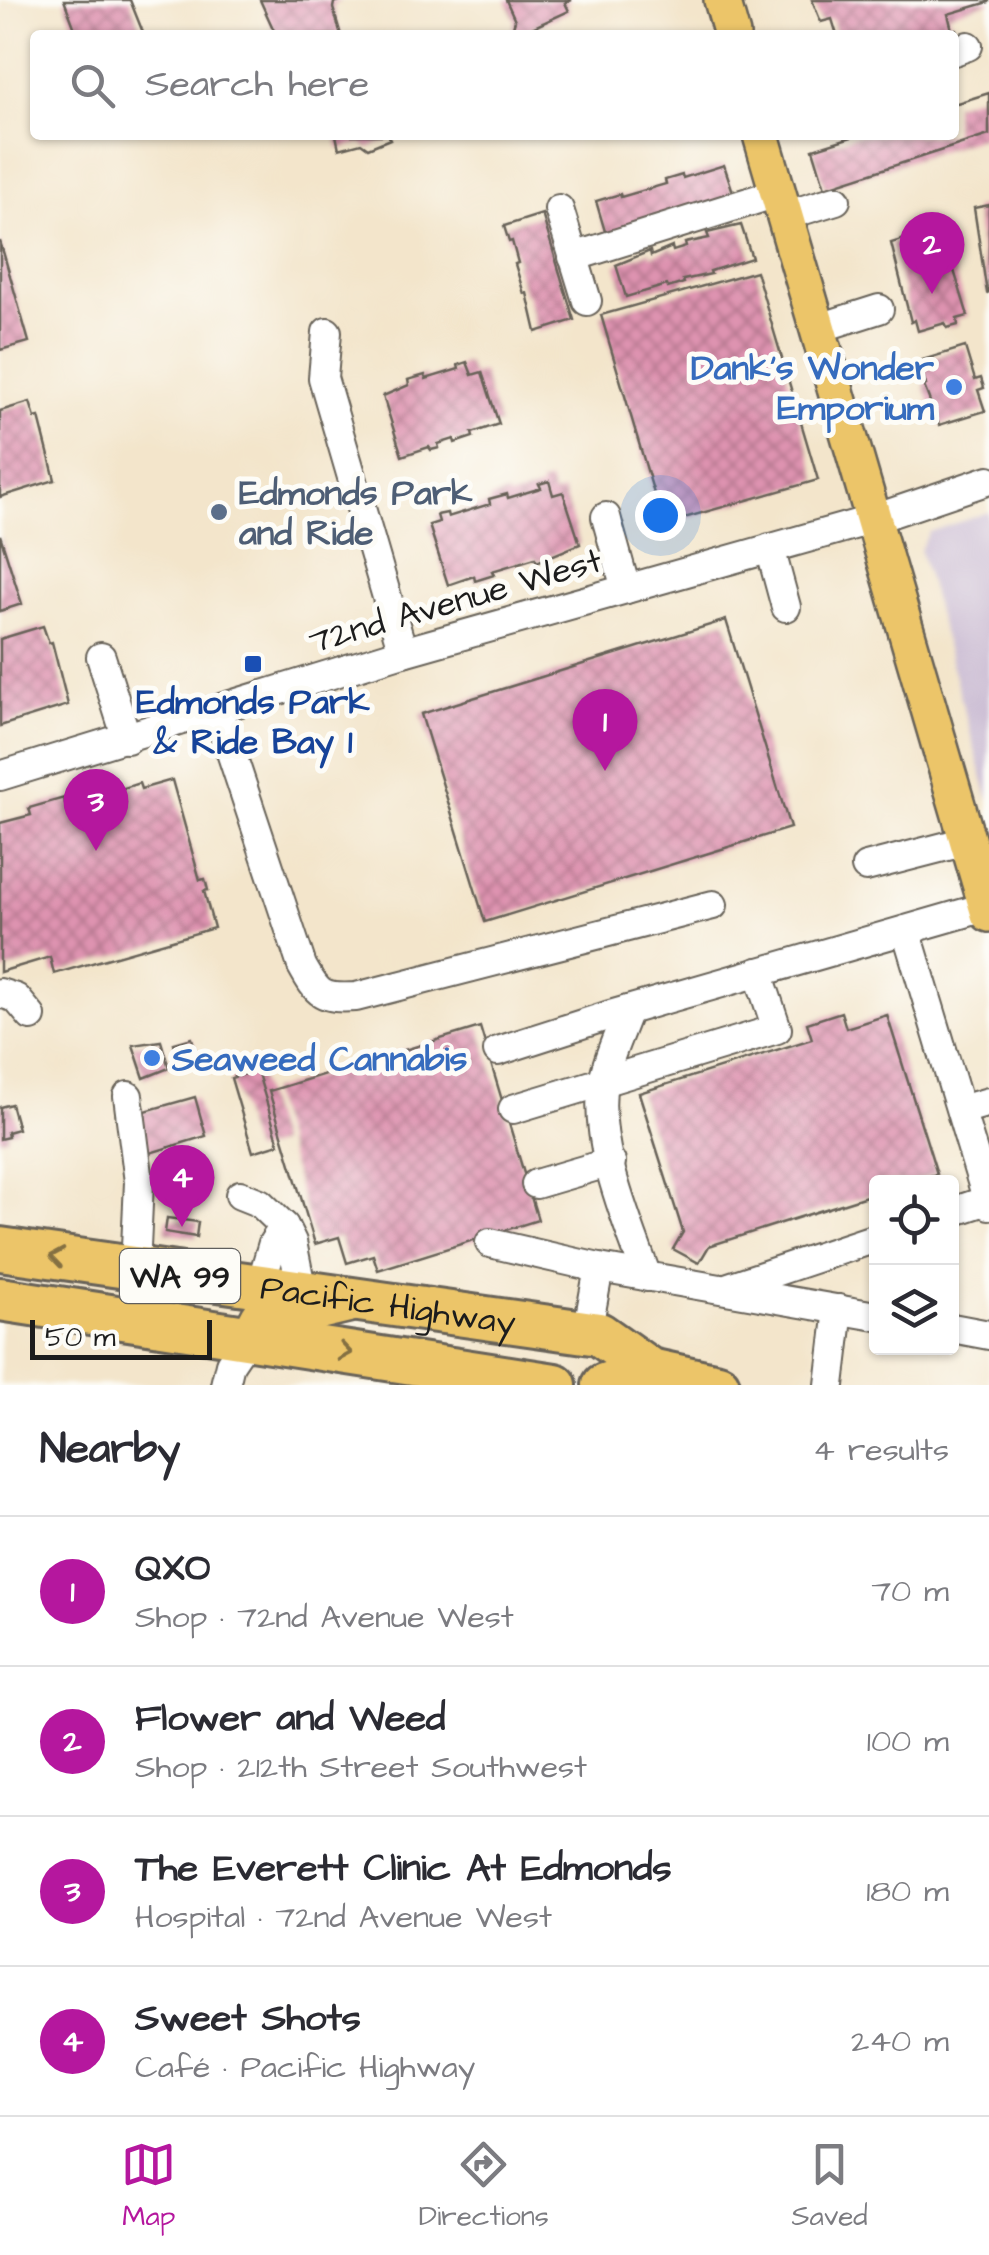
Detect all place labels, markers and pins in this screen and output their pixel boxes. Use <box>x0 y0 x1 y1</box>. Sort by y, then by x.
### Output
pin: 2 <box>900 212 964 294</box>
place label: Dank's Wonder Emporium <box>691 344 935 434</box>
marker: Dank's Wonder Emporium <box>943 376 965 398</box>
place label: Edmonds Park and Ride <box>239 469 473 558</box>
marker: Edmonds Park and Ride <box>208 501 230 523</box>
marker: Edmonds Park & Ride Bay 1 <box>242 653 264 675</box>
place label: Edmonds Park & Ride Bay 1 <box>136 678 370 769</box>
pin: 1 <box>572 688 638 771</box>
pin: 3 <box>64 768 128 851</box>
place label: Seaweed Cannabis <box>171 1035 467 1084</box>
marker: Seaweed Cannabis <box>141 1047 163 1069</box>
pin: 4 <box>150 1144 214 1227</box>

